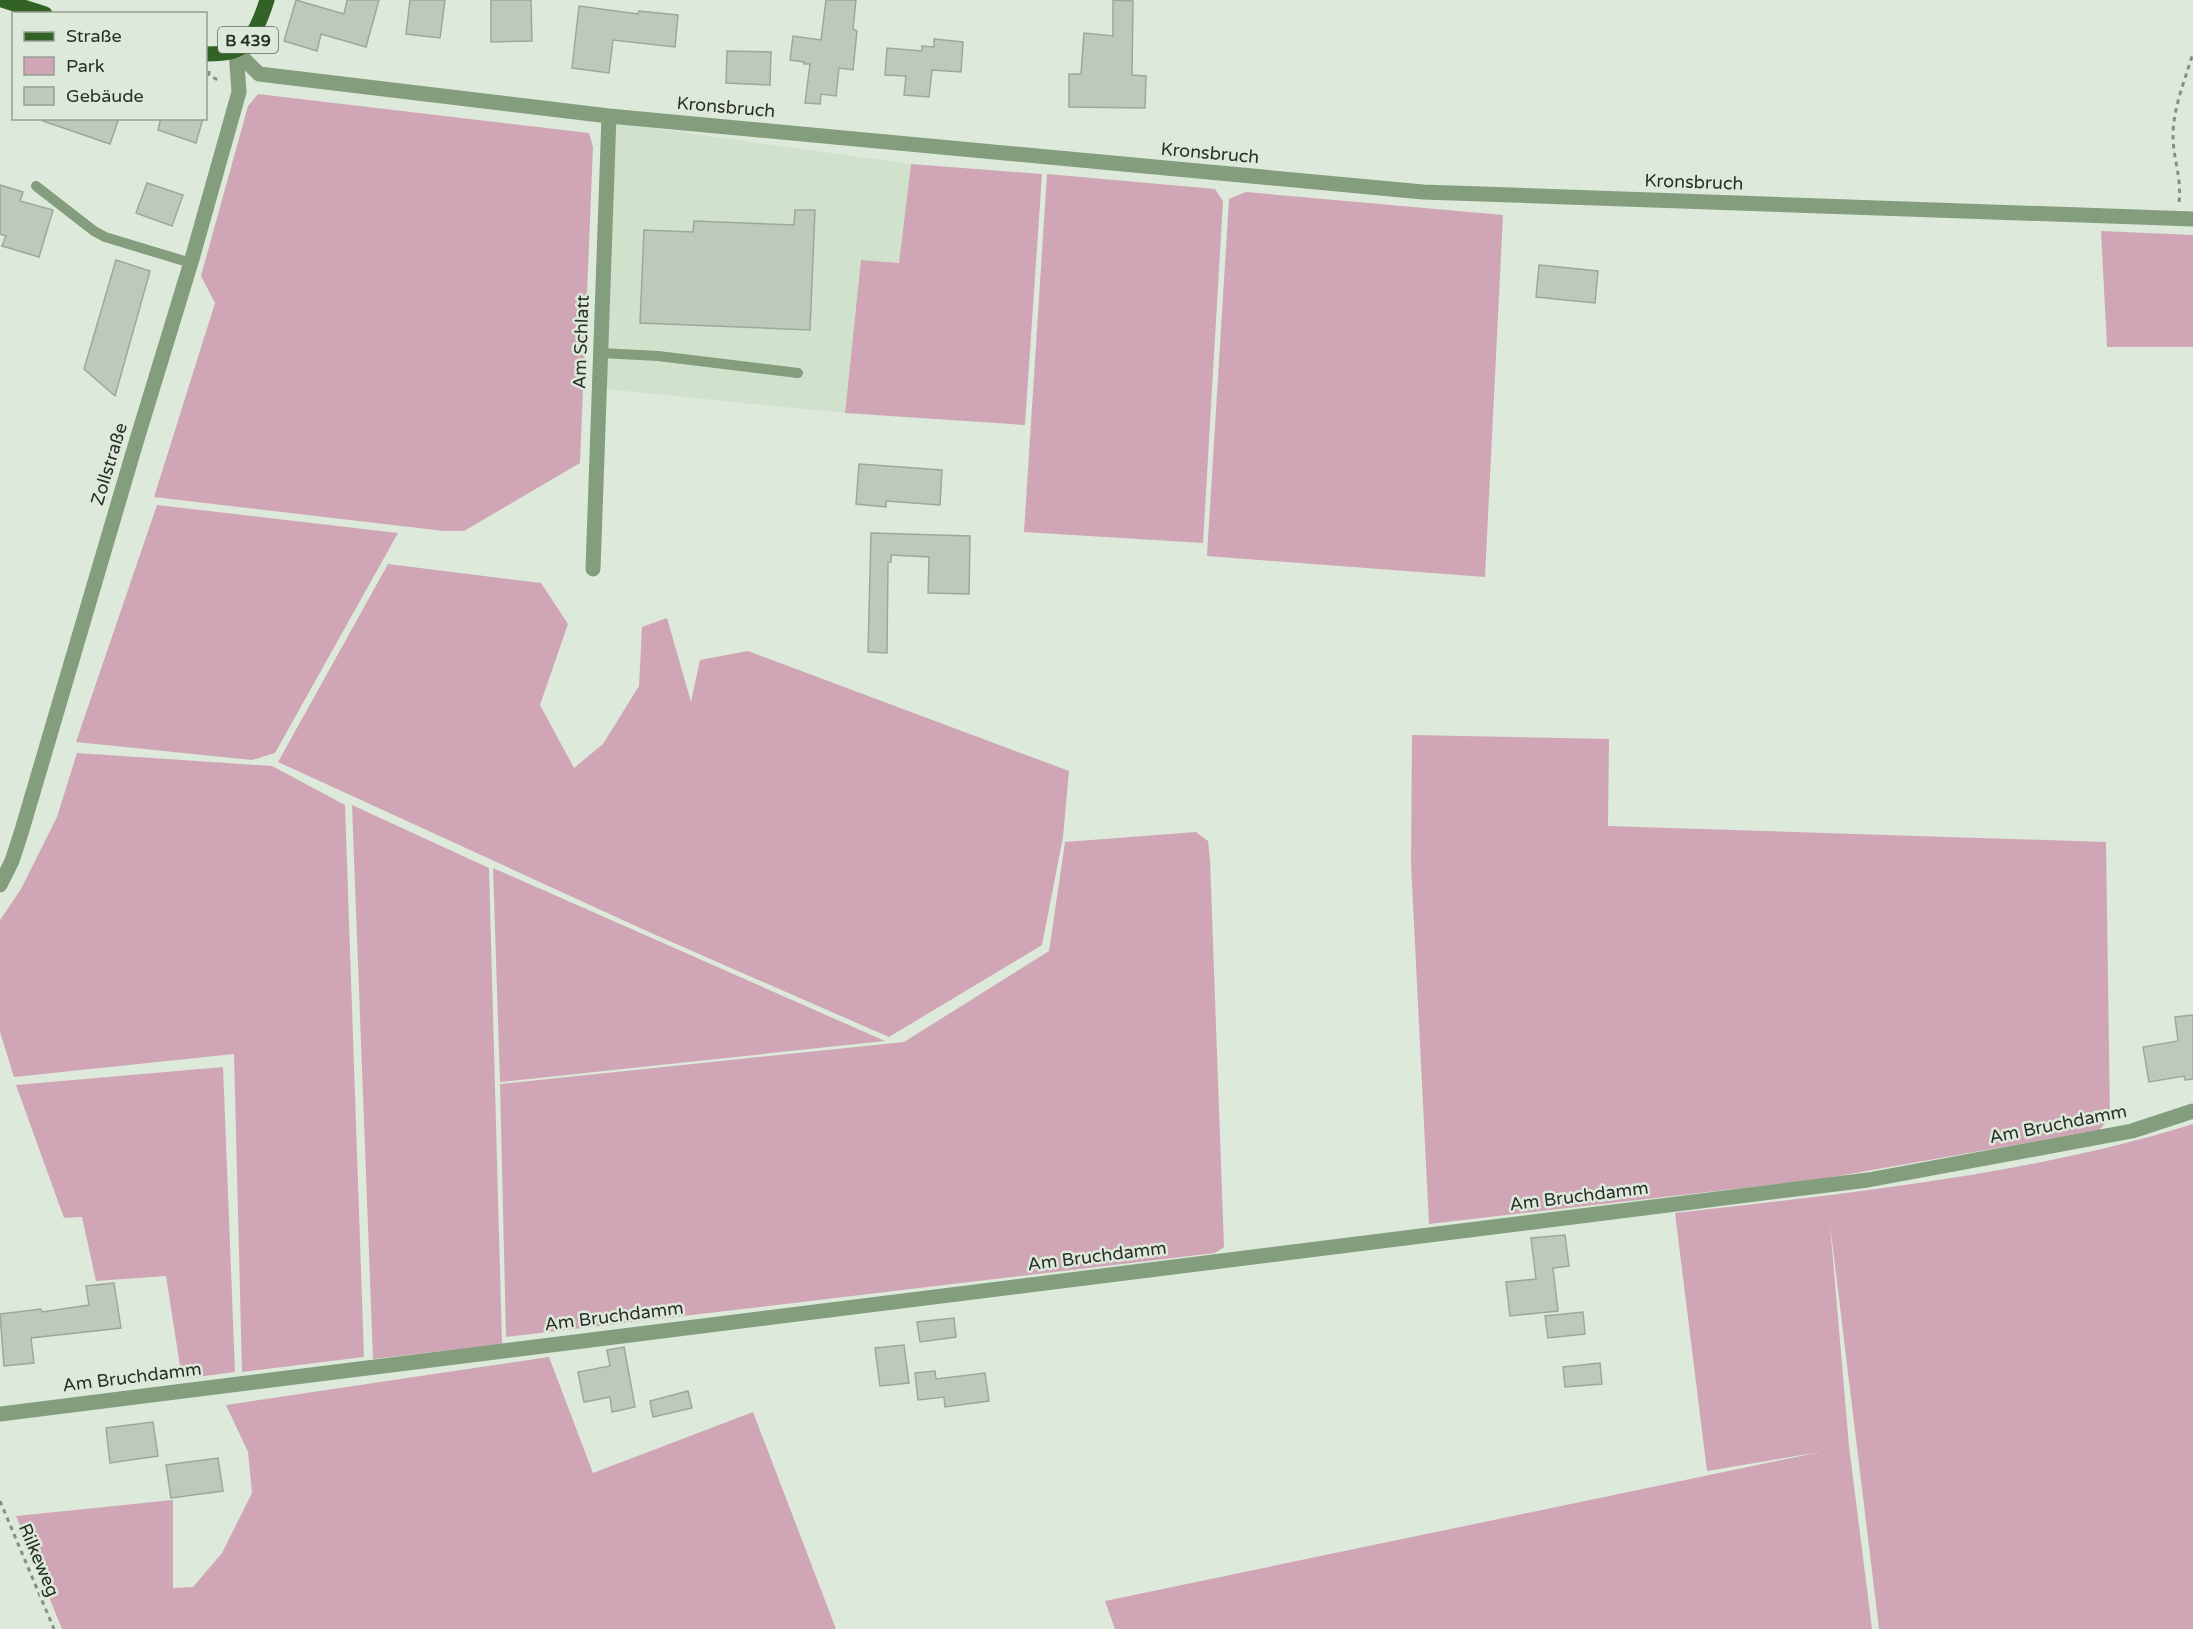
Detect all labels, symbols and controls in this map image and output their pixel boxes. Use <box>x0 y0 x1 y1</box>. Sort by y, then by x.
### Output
legend <box>12 12 207 120</box>
text: Straße <box>66 25 122 47</box>
road number: B 439 <box>218 27 278 53</box>
text: Park <box>66 55 105 77</box>
text: Gebäude <box>66 85 144 107</box>
street label: Kronsbruch <box>676 92 776 122</box>
street label: Kronsbruch <box>1160 138 1260 168</box>
street label: Kronsbruch <box>1644 169 1744 195</box>
street label: Am Schlatt <box>568 294 594 390</box>
street label: Zollstraße <box>86 420 132 508</box>
street label: Am Bruchdamm <box>1987 1100 2129 1148</box>
street label: Am Bruchdamm <box>1508 1177 1650 1215</box>
street label: Am Bruchdamm <box>1026 1237 1168 1275</box>
street label: Am Bruchdamm <box>543 1297 685 1335</box>
street label: Am Bruchdamm <box>61 1358 203 1396</box>
street label: Rilkeweg <box>14 1520 64 1600</box>

